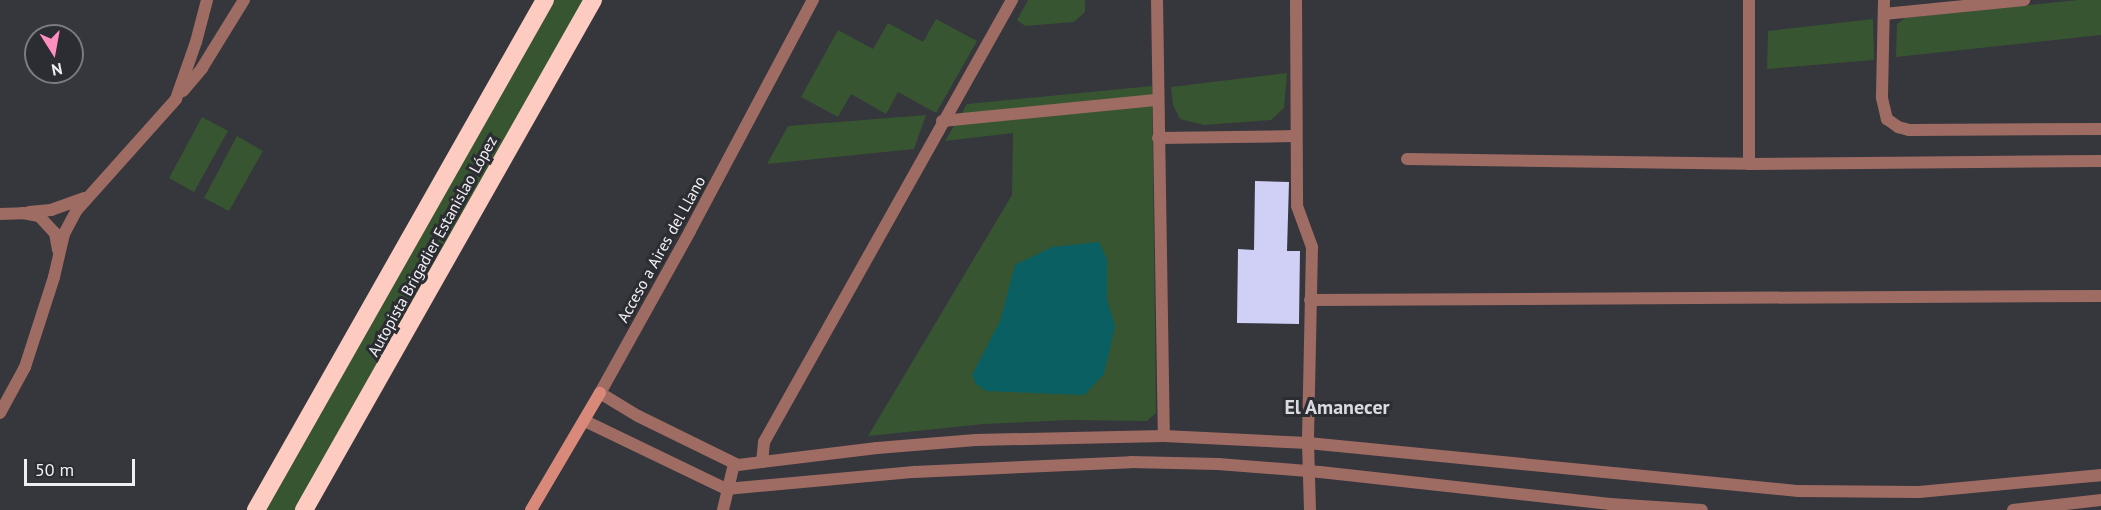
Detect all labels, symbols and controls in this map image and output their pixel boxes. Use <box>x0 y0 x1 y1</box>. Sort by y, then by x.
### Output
north arrow <box>24 24 84 84</box>
text: N <box>50 59 64 81</box>
street label: Autopista Brigadier Estanislao López <box>363 132 501 360</box>
street label: Acceso a Aires del Llano <box>613 172 709 326</box>
district label: El Amanecer <box>1284 395 1390 419</box>
scale bar <box>27 447 138 485</box>
text: 50 m <box>35 458 74 481</box>

